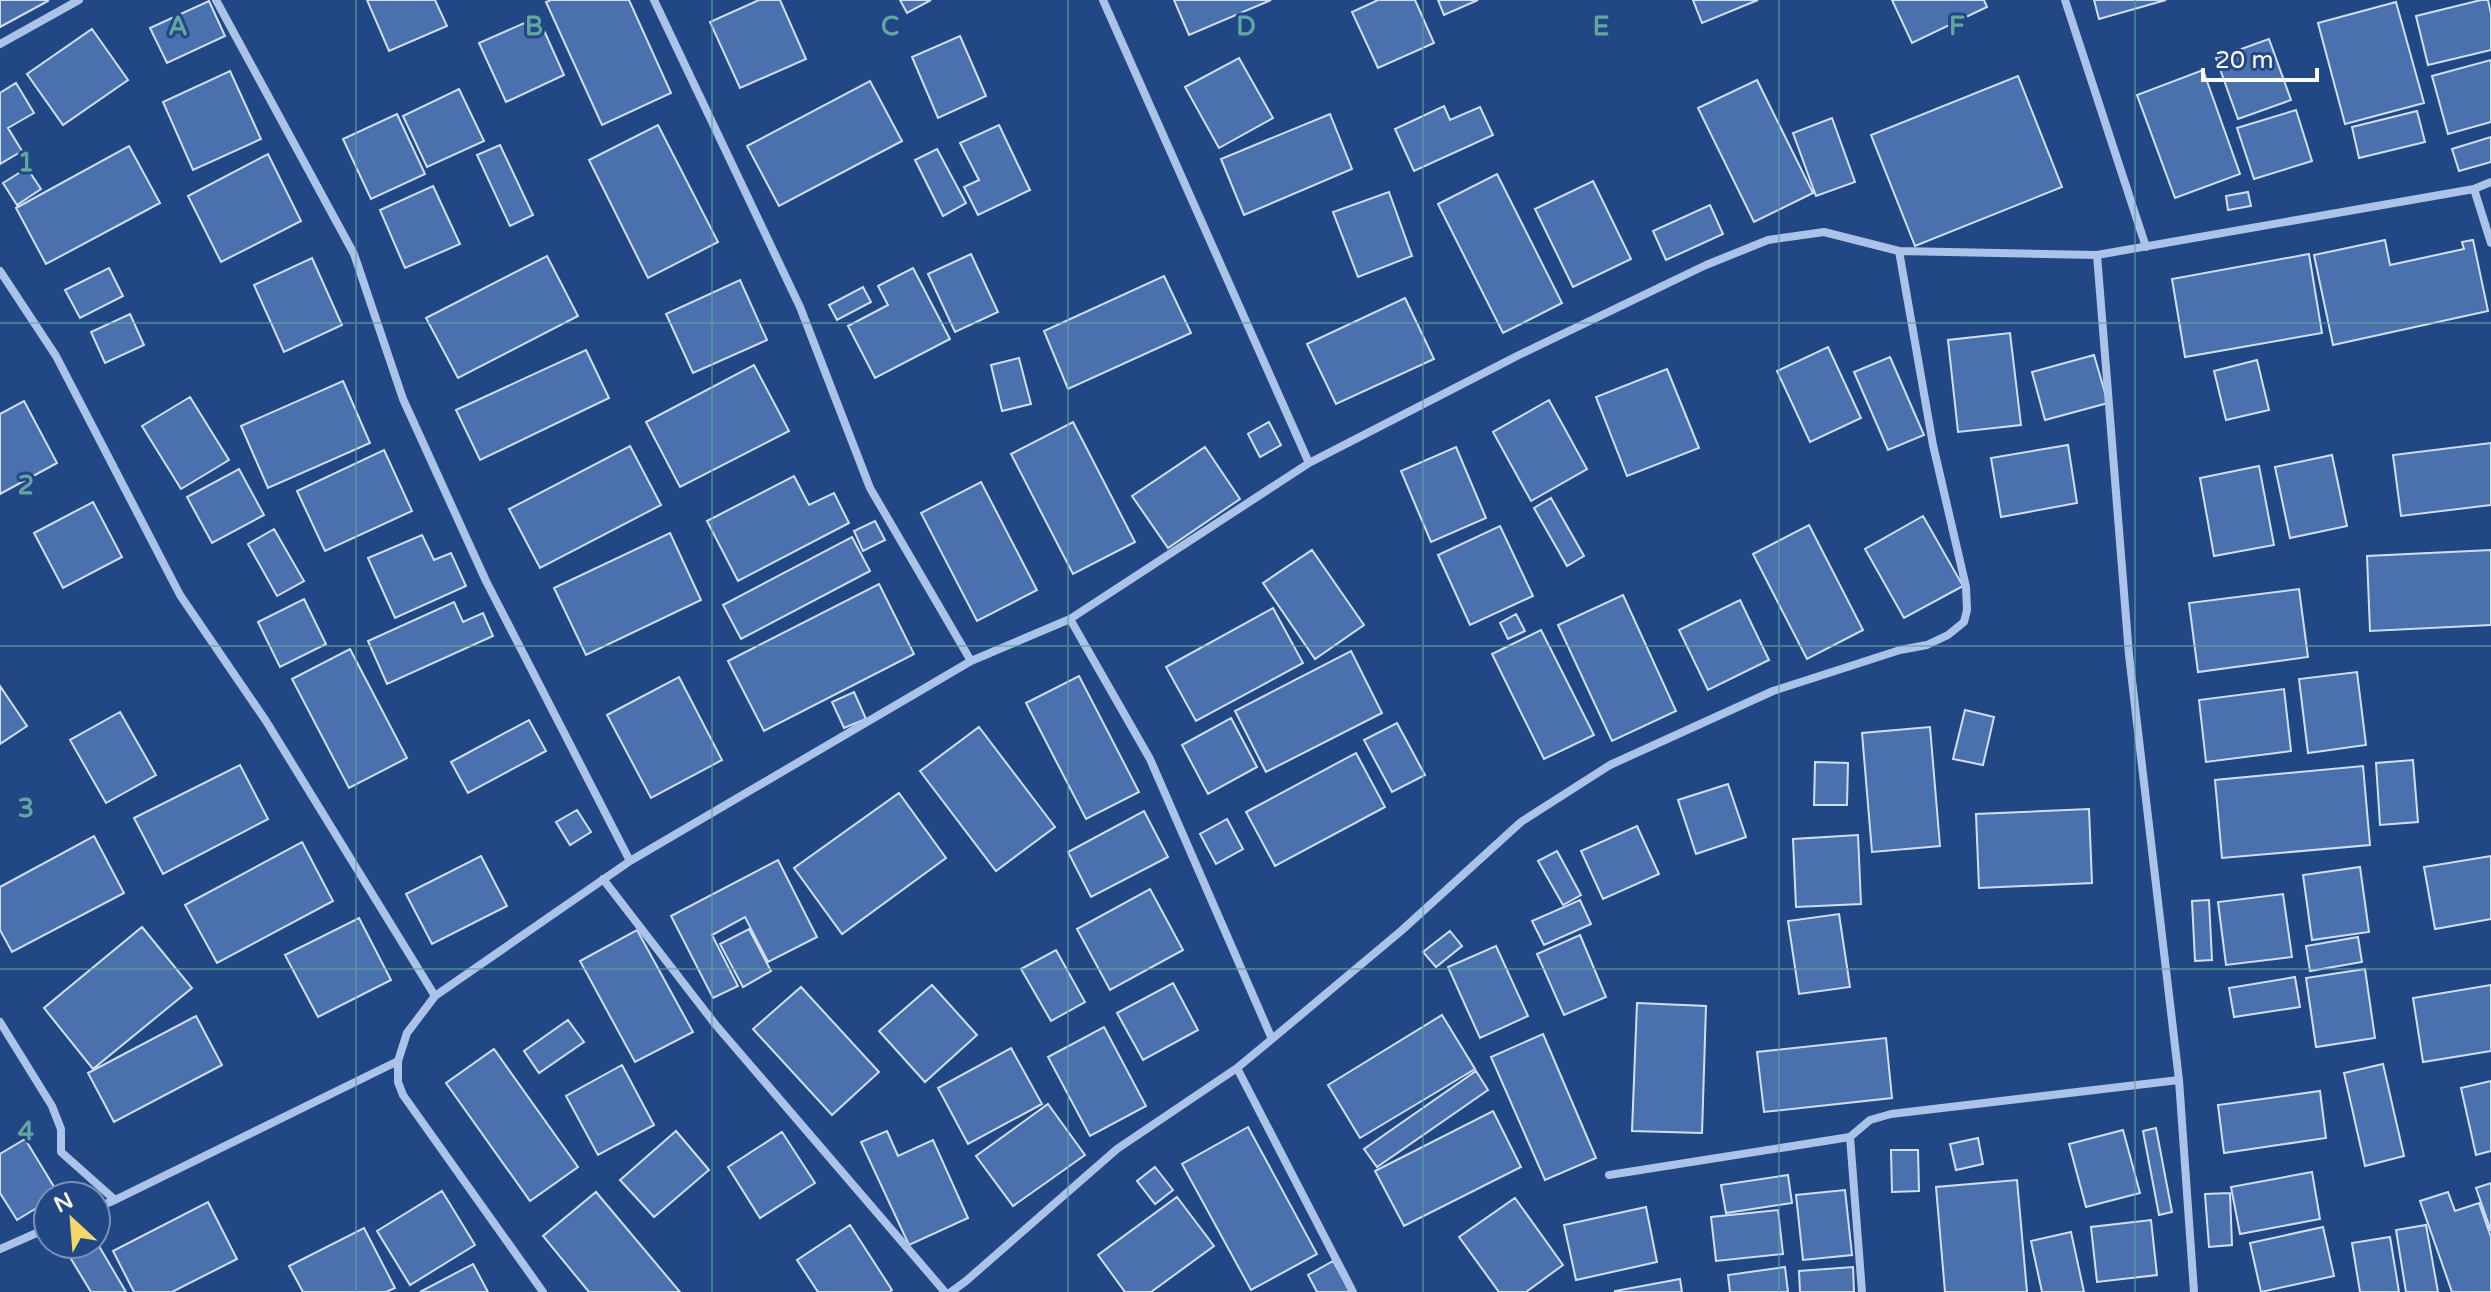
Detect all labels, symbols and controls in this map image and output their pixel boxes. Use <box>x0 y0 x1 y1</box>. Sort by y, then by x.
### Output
text: A <box>168 11 188 42</box>
text: B <box>525 11 543 42</box>
text: C <box>881 11 899 42</box>
text: D <box>1236 11 1256 42</box>
text: E <box>1593 11 1609 42</box>
text: F <box>1949 11 1965 42</box>
scale bar <box>2203 32 2317 82</box>
text: 20 m <box>2215 46 2273 75</box>
text: 1 <box>18 147 34 178</box>
text: 2 <box>18 470 34 501</box>
text: 3 <box>18 793 34 824</box>
text: 4 <box>18 1116 34 1147</box>
north arrow <box>32 1180 112 1260</box>
text: N <box>50 1187 77 1218</box>

